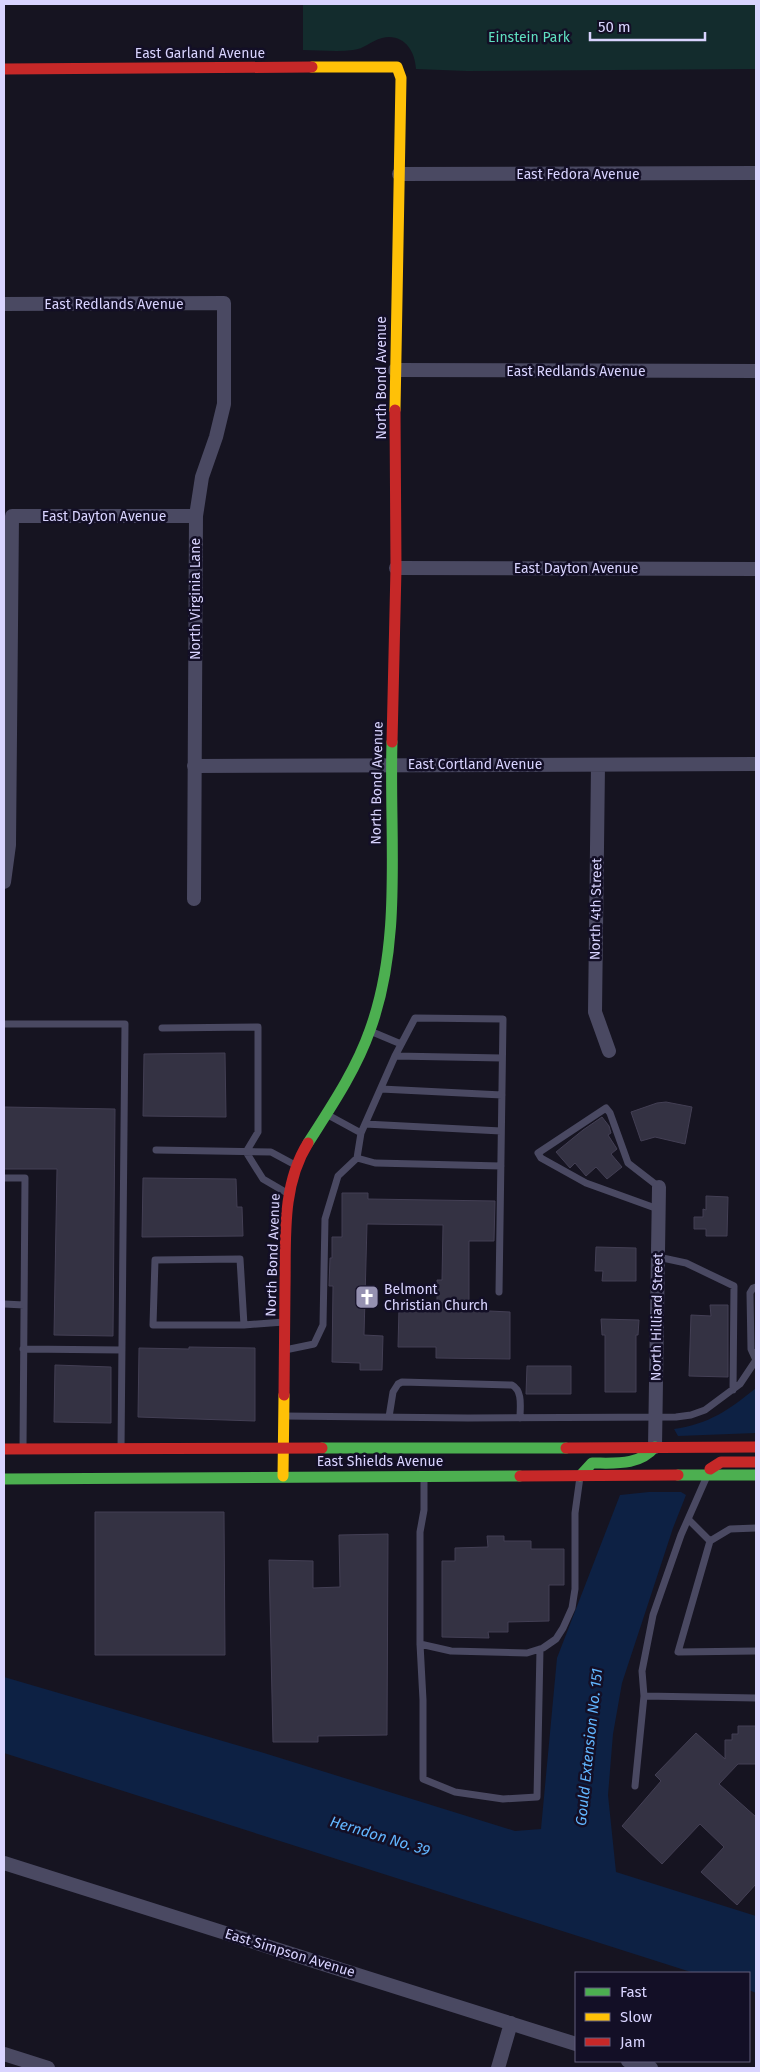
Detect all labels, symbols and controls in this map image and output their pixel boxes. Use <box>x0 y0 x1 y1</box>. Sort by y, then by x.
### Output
scale bar <box>590 10 705 42</box>
text: 50 m <box>598 18 631 36</box>
park label: Einstein Park <box>488 29 571 46</box>
street label: East Garland Avenue <box>135 45 265 62</box>
street label: East Fedora Avenue <box>516 166 640 183</box>
street label: East Redlands Avenue <box>44 296 184 313</box>
street label: North Bond Avenue <box>373 316 390 440</box>
street label: East Redlands Avenue <box>506 363 646 380</box>
street label: East Dayton Avenue <box>42 508 166 525</box>
street label: North Virginia Lane <box>187 538 204 660</box>
street label: East Dayton Avenue <box>514 560 638 577</box>
street label: North Bond Avenue <box>367 721 387 845</box>
street label: East Cortland Avenue <box>408 756 542 773</box>
street label: North 4th Street <box>587 857 605 960</box>
street label: North Bond Avenue <box>262 1193 284 1317</box>
street label: North Hilliard Street <box>647 1252 667 1381</box>
place label: Belmont Christian Church <box>384 1281 488 1314</box>
church icon: Belmont Christian Church <box>354 1284 380 1310</box>
street label: East Shields Avenue <box>317 1453 443 1470</box>
water label: Gould Extension No. 151 <box>572 1667 606 1827</box>
water label: Herndon No. 39 <box>328 1812 432 1860</box>
street label: East Simpson Avenue <box>223 1925 357 1981</box>
legend <box>575 1972 750 2062</box>
text: Fast <box>620 1983 647 2001</box>
text: Slow <box>620 2008 652 2026</box>
text: Jam <box>620 2033 646 2051</box>

